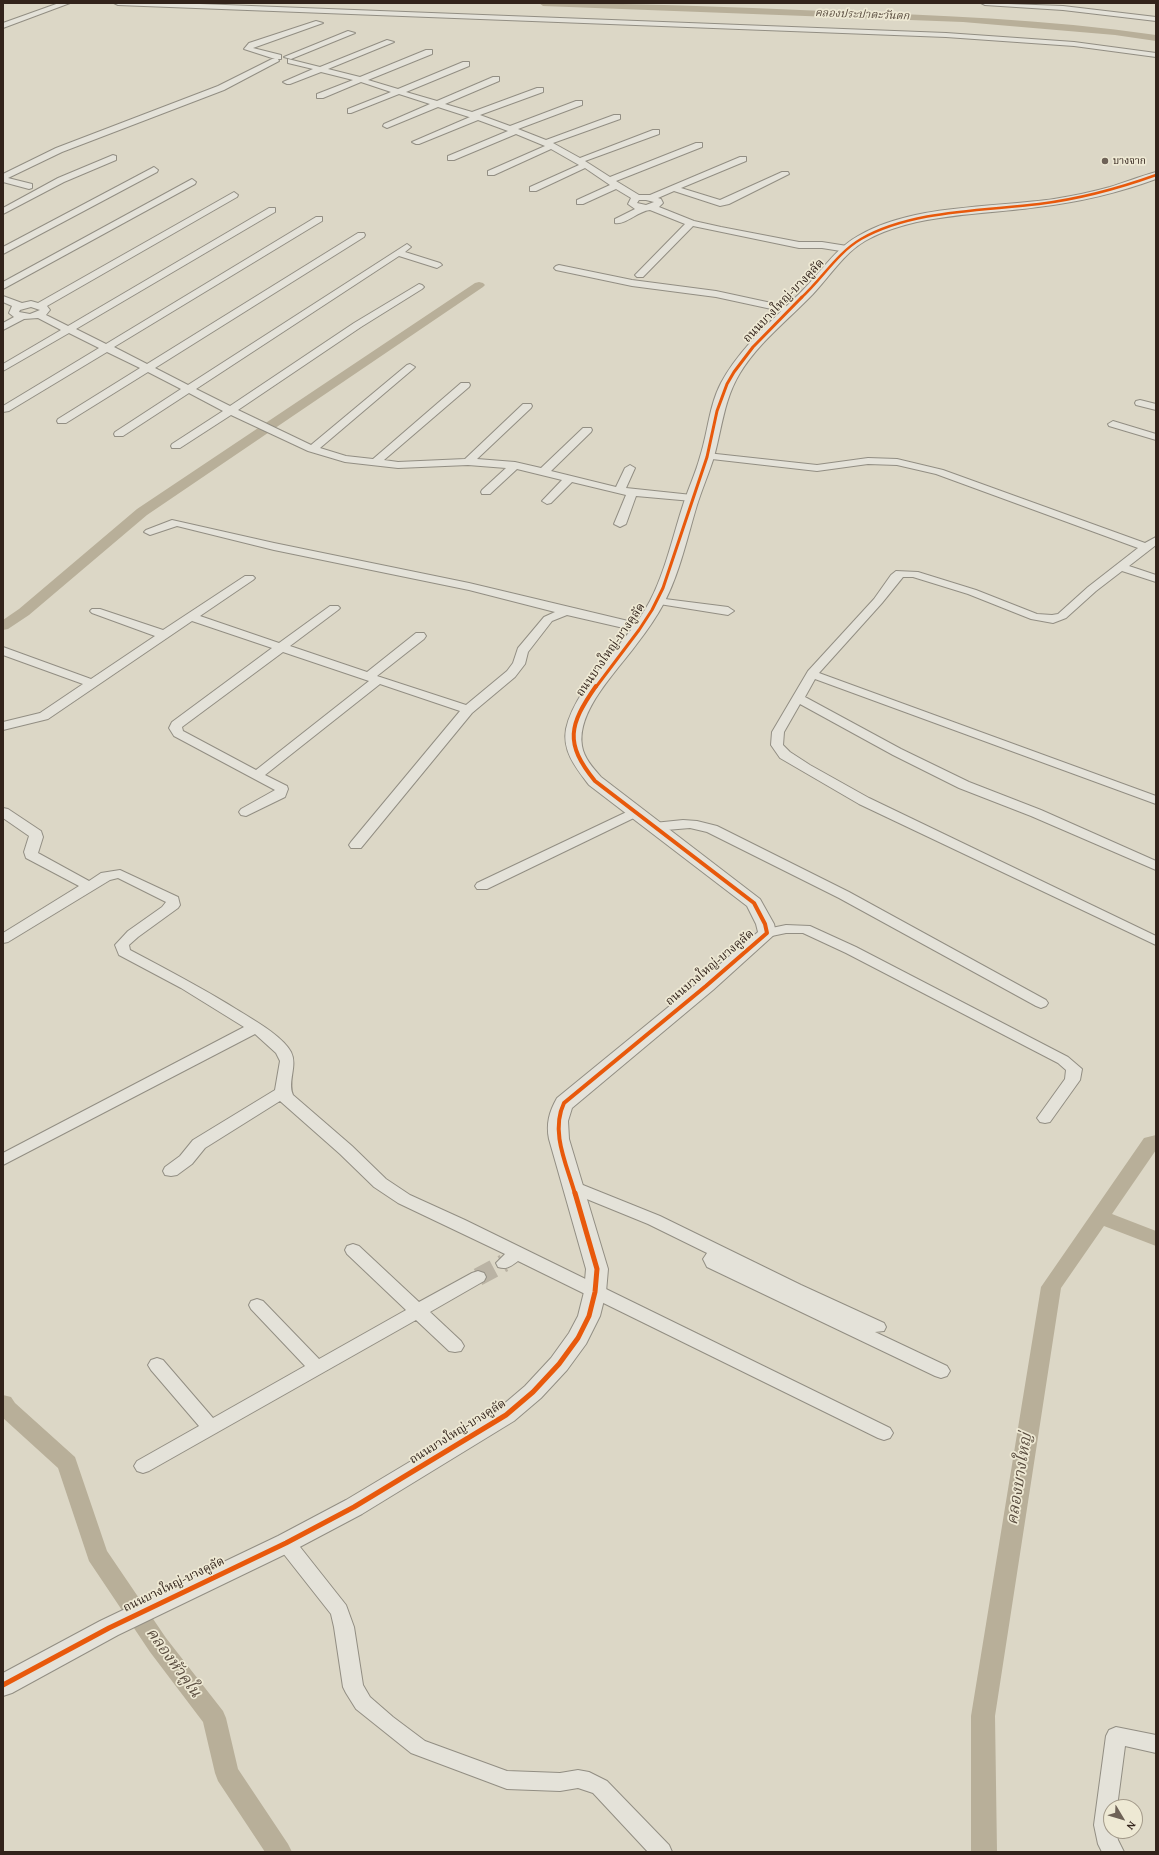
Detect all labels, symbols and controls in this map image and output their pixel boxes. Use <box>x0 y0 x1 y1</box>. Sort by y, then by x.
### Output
water label: คลองประปาตะวันตก <box>815 7 909 23</box>
place label: บางจาก <box>1113 155 1146 167</box>
marker: บางจาก <box>1100 156 1110 166</box>
street label: ถนนบางใหญ่-บางคูลัด <box>740 256 828 346</box>
street label: ถนนบางใหญ่-บางคูลัด <box>573 600 649 700</box>
street label: ถนนบางใหญ่-บางคูลัด <box>663 927 757 1009</box>
street label: ถนนบางใหญ่-บางคูลัด <box>407 1397 509 1467</box>
water label: คลองบางใหญ่ <box>1003 1432 1037 1526</box>
street label: ถนนบางใหญ่-บางคูลัด <box>121 1554 227 1616</box>
water label: คลองหัวคูใน <box>141 1624 205 1702</box>
north arrow <box>1103 1799 1143 1839</box>
text: N <box>1123 1818 1140 1834</box>

